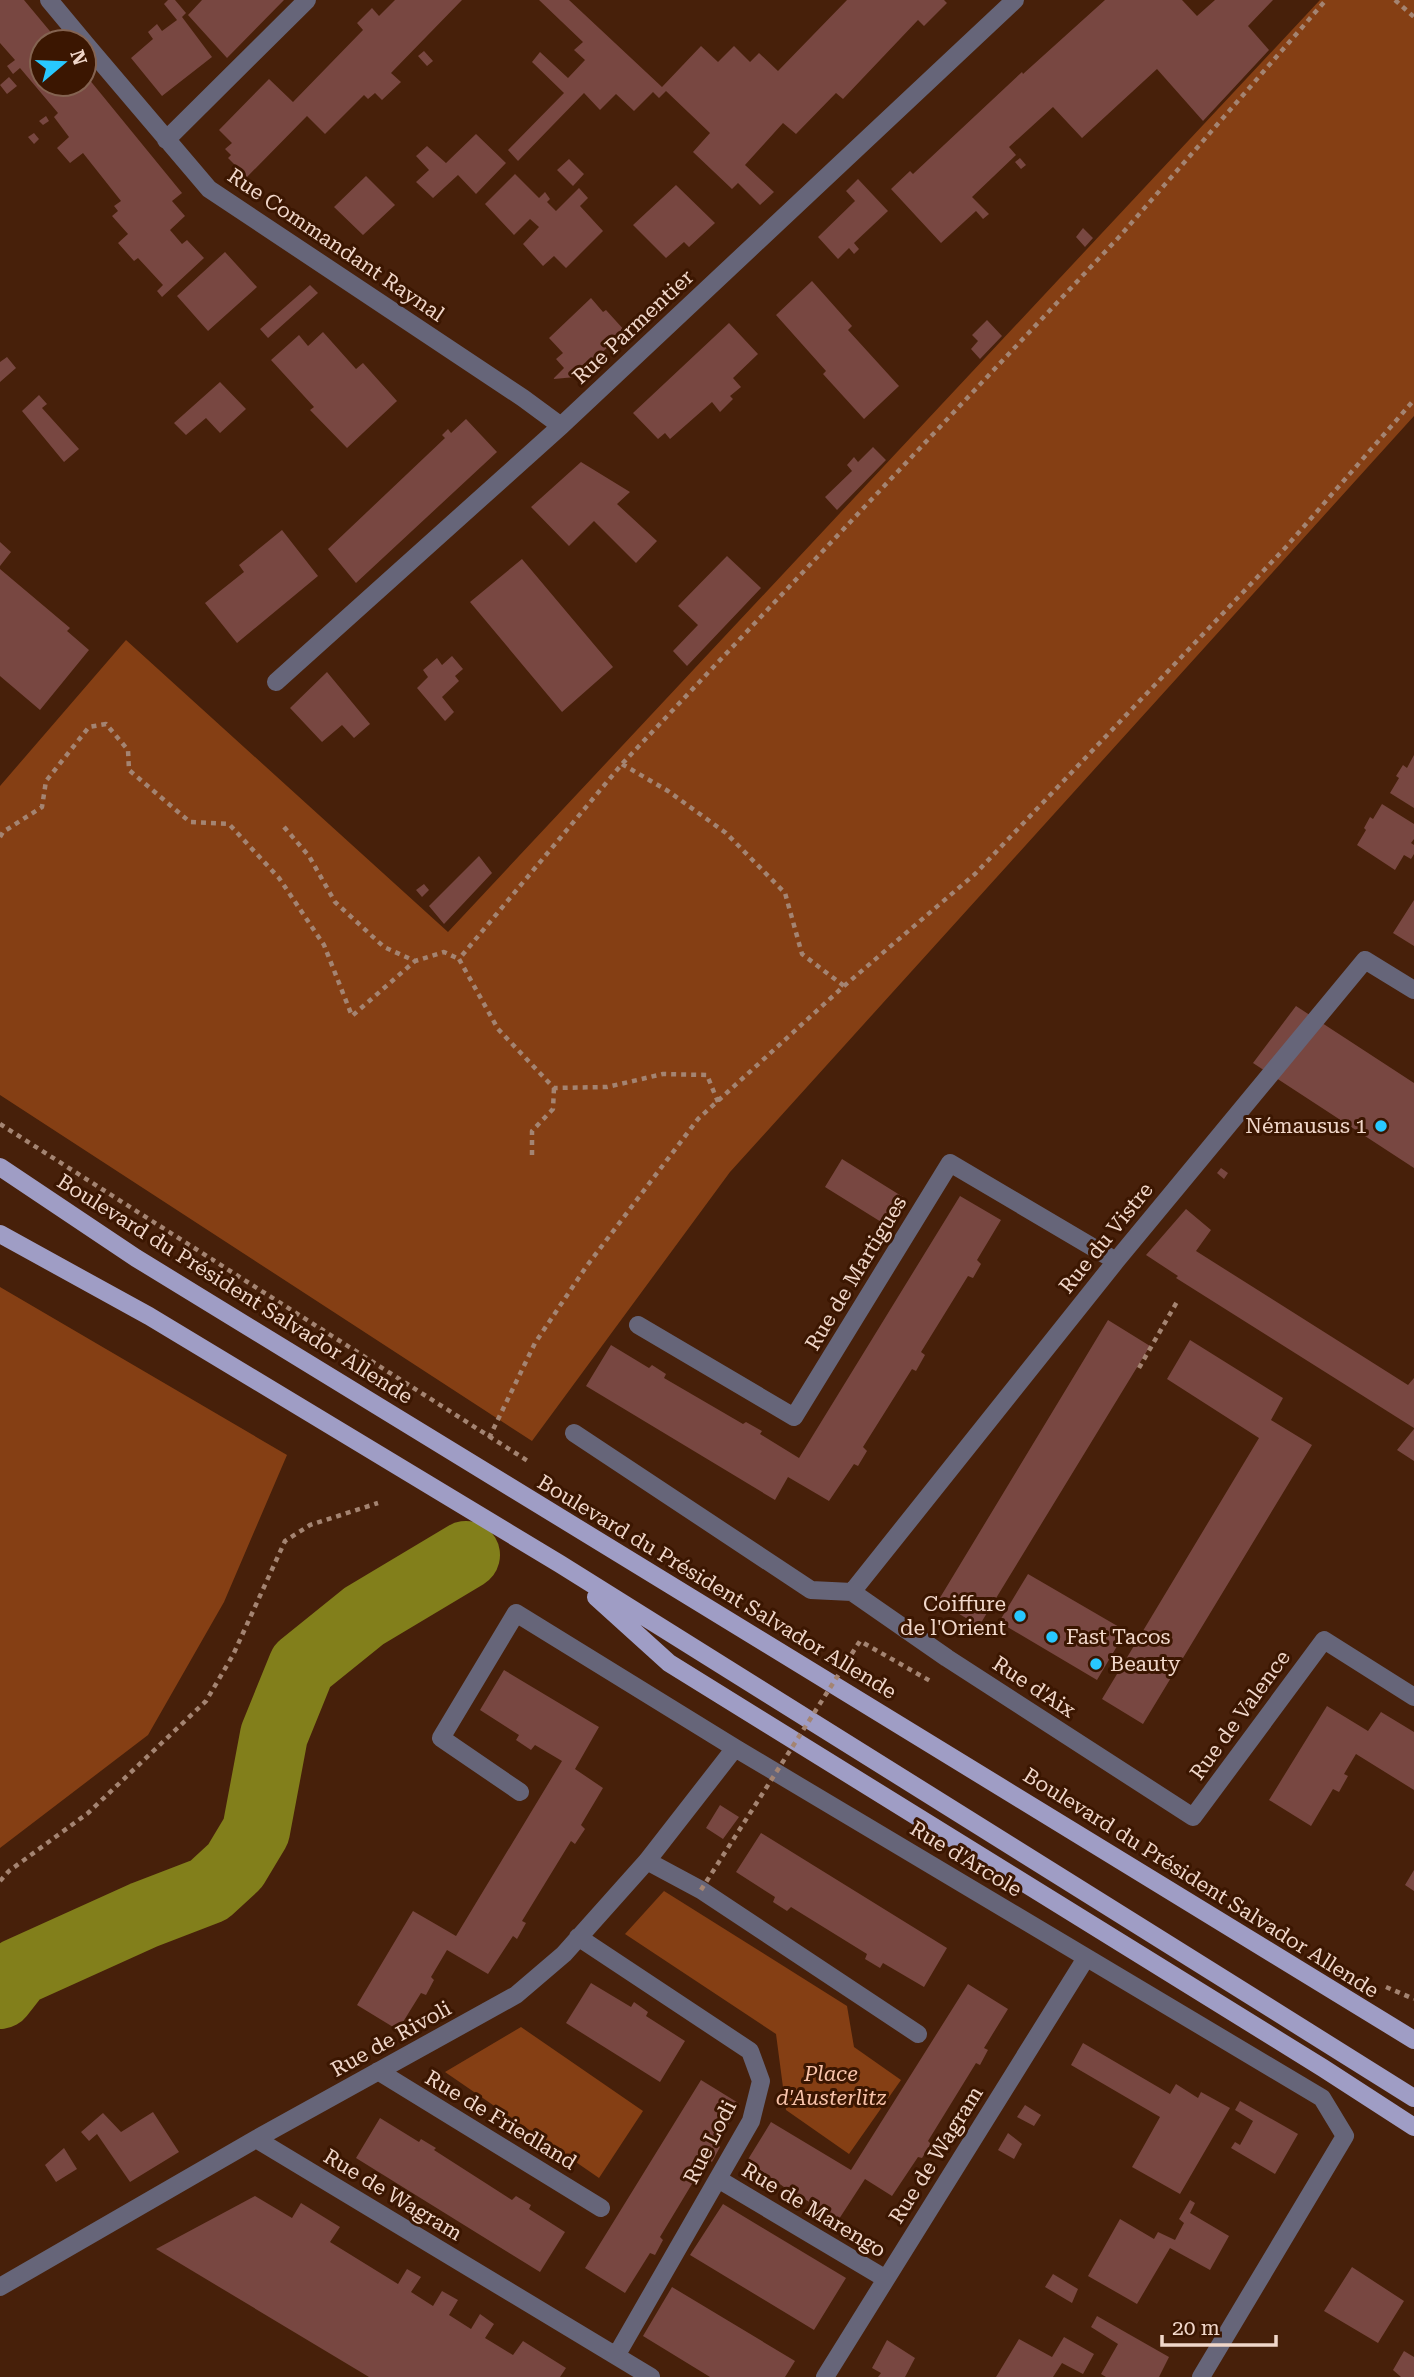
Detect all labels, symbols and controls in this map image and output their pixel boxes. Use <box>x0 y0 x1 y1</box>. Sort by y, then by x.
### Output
north arrow <box>28 28 98 98</box>
text: N <box>65 47 92 69</box>
street label: Rue Commandant Raynal <box>223 163 449 327</box>
street label: Rue Parmentier <box>568 265 698 389</box>
place label: Némausus 1 <box>1245 1114 1367 1138</box>
marker: Némausus 1 <box>1373 1118 1389 1134</box>
street label: Boulevard du Président Salvador Allende <box>53 1169 417 1409</box>
street label: Rue du Vistre <box>1054 1178 1158 1298</box>
street label: Rue de Martigues <box>800 1192 912 1354</box>
street label: Boulevard du Président Salvador Allende <box>533 1470 901 1704</box>
place label: Coiffure de l'Orient <box>900 1592 1006 1640</box>
marker: Coiffure de l'Orient <box>1012 1608 1028 1624</box>
place label: Fast Tacos <box>1066 1625 1171 1649</box>
marker: Fast Tacos <box>1044 1629 1060 1645</box>
street label: Rue de Valence <box>1185 1646 1295 1784</box>
street label: Rue d'Aix <box>988 1651 1080 1723</box>
place label: Beauty <box>1110 1652 1181 1676</box>
marker: Beauty <box>1088 1656 1104 1672</box>
street label: Boulevard du Président Salvador Allende <box>1019 1763 1383 2003</box>
street label: Rue d'Arcole <box>906 1816 1026 1902</box>
street label: Rue de Rivoli <box>327 1996 455 2082</box>
park label: Place d'Austerlitz <box>776 2062 887 2110</box>
street label: Rue de Friedland <box>421 2065 581 2175</box>
street label: Rue de Wagram <box>884 2082 988 2228</box>
street label: Rue Lodi <box>679 2096 741 2188</box>
street label: Rue de Wagram <box>319 2144 467 2246</box>
street label: Rue de Marengo <box>738 2158 890 2262</box>
scale bar <box>1162 2304 1276 2348</box>
text: 20 m <box>1172 2316 1220 2340</box>

